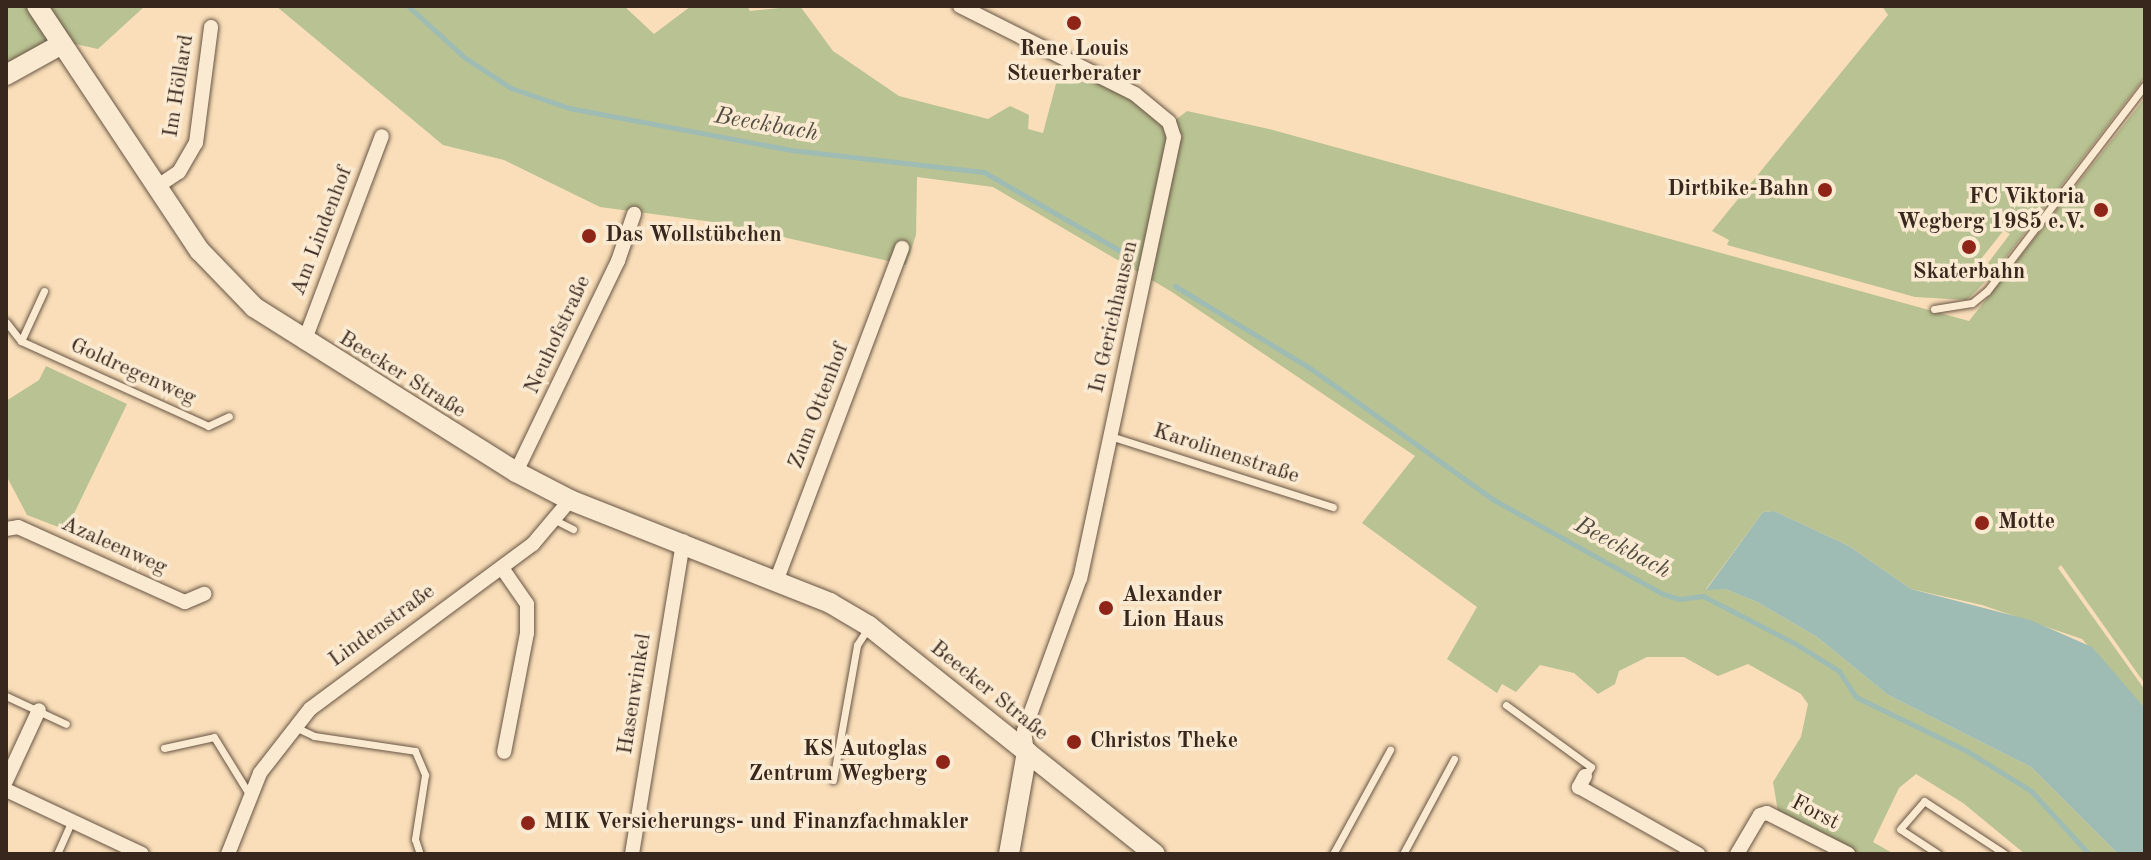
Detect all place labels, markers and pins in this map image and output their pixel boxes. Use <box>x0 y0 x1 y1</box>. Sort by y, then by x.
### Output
marker: Rene Louis Steuerberater <box>1065 14 1083 32</box>
place label: Rene Louis Steuerberater <box>1007 36 1141 88</box>
place label: Dirtbike-Bahn <box>1667 177 1809 203</box>
marker: Dirtbike-Bahn <box>1816 181 1834 199</box>
place label: FC Viktoria Wegberg 1985 e.V. <box>1897 184 2085 236</box>
marker: FC Viktoria Wegberg 1985 e.V. <box>2092 201 2110 219</box>
place label: Das Wollstübchen <box>605 223 782 249</box>
marker: Das Wollstübchen <box>580 227 598 245</box>
marker: Skaterbahn <box>1960 238 1978 256</box>
place label: Skaterbahn <box>1913 260 2025 286</box>
place label: Motte <box>1998 510 2055 536</box>
marker: Motte <box>1973 514 1991 532</box>
place label: Alexander Lion Haus <box>1122 582 1224 634</box>
marker: Alexander Lion Haus <box>1097 599 1115 617</box>
place label: Christos Theke <box>1090 729 1238 755</box>
marker: Christos Theke <box>1065 733 1083 751</box>
place label: KS Autoglas Zentrum Wegberg <box>749 736 927 788</box>
marker: KS Autoglas Zentrum Wegberg <box>934 753 952 771</box>
place label: MIK Versicherungs- und Finanzfachmakler <box>544 810 969 836</box>
marker: MIK Versicherungs- und Finanzfachmakler <box>519 814 537 832</box>

